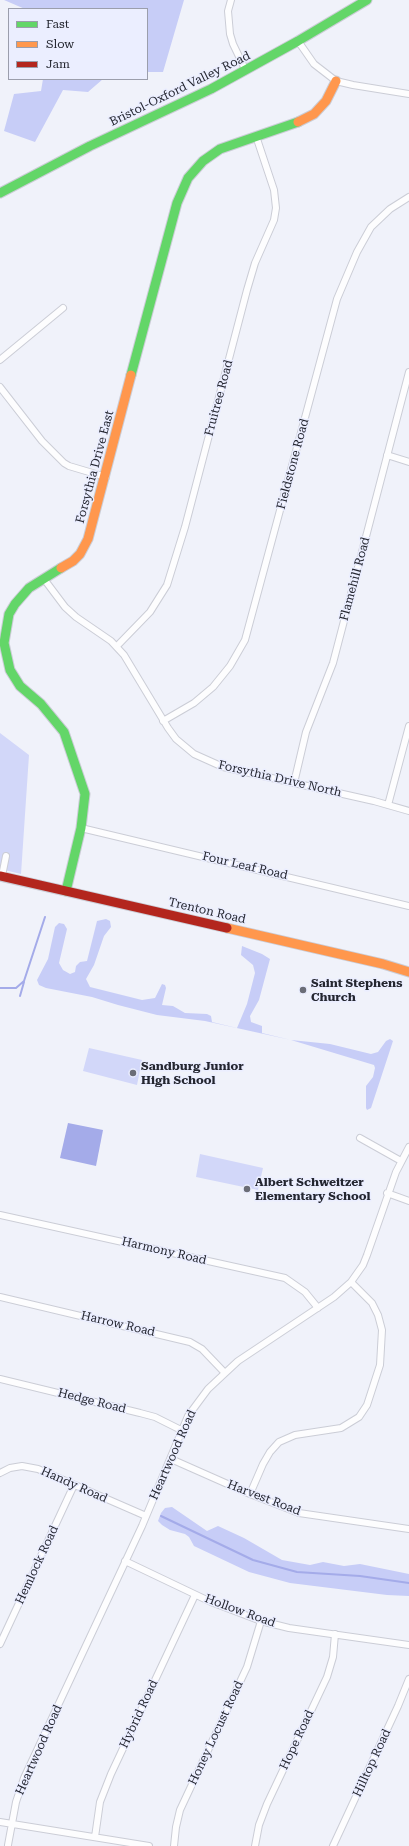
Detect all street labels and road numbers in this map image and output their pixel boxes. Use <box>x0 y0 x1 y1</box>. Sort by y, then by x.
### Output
street label: Bristol-Oxford Valley Road <box>107 49 253 129</box>
street label: Fruitree Road <box>202 358 236 438</box>
street label: Forsythia Drive East <box>73 409 117 525</box>
street label: Fieldstone Road <box>274 417 312 511</box>
street label: Flamehill Road <box>337 535 373 623</box>
street label: Forsythia Drive North <box>217 758 343 800</box>
street label: Four Leaf Road <box>201 849 289 883</box>
street label: Trenton Road <box>167 895 247 927</box>
street label: Harmony Road <box>120 1234 208 1268</box>
street label: Harrow Road <box>80 1308 156 1340</box>
street label: Hedge Road <box>56 1386 128 1416</box>
street label: Heartwood Road <box>147 1408 199 1502</box>
street label: Handy Road <box>38 1464 110 1506</box>
street label: Harvest Road <box>225 1477 303 1519</box>
street label: Hemlock Road <box>12 1523 62 1607</box>
street label: Hollow Road <box>203 1592 277 1630</box>
street label: Hybrid Road <box>117 1678 161 1750</box>
street label: Honey Locust Road <box>186 1679 246 1787</box>
street label: Heartwood Road <box>13 1703 65 1797</box>
street label: Hope Road <box>277 1708 317 1772</box>
street label: Hilltop Road <box>350 1727 394 1799</box>

